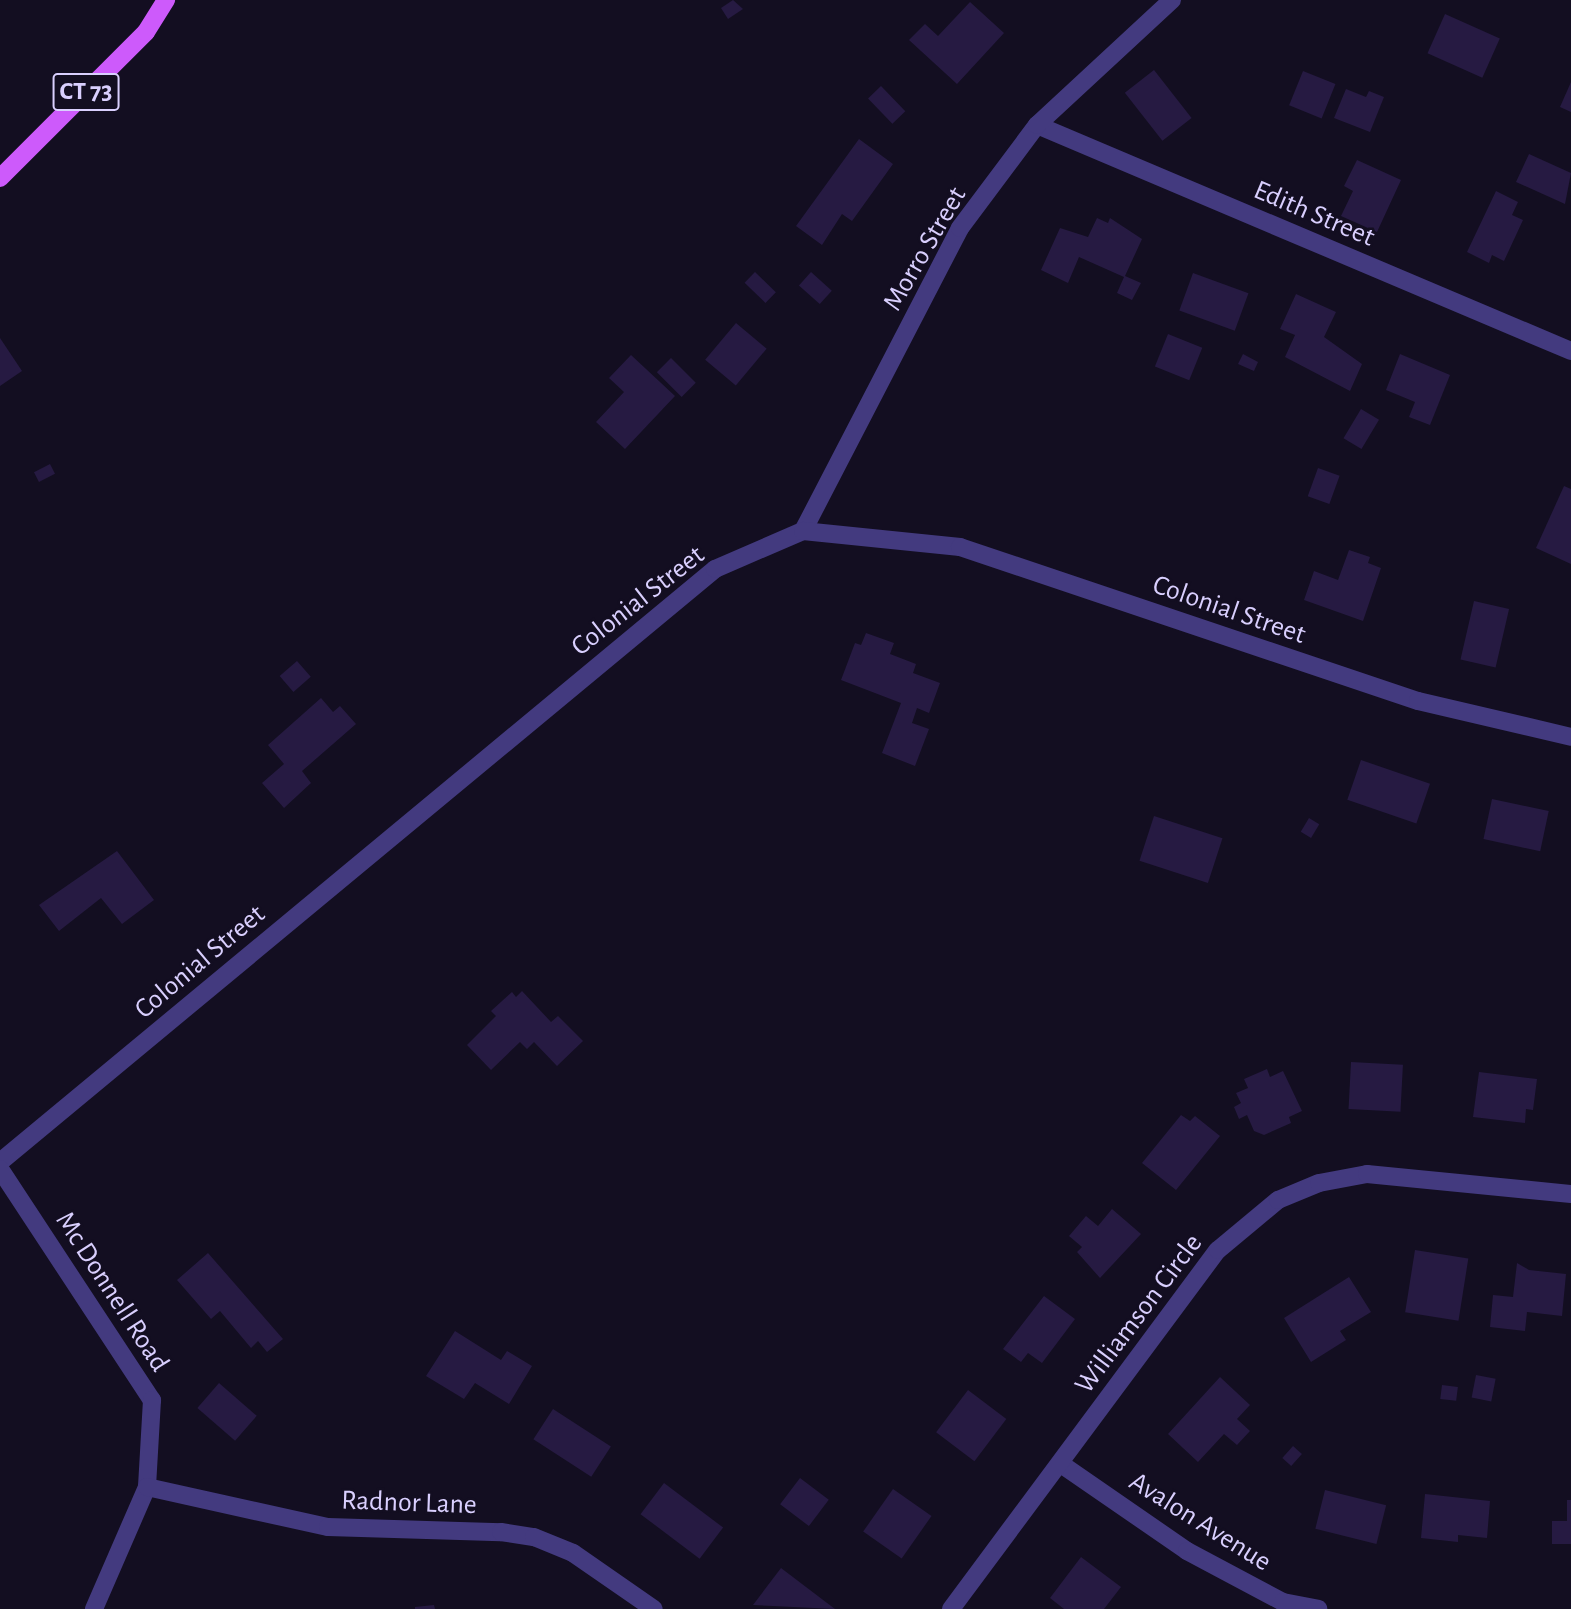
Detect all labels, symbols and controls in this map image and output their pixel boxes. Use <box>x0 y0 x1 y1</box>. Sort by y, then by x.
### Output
road number: CT 73 <box>51 69 121 114</box>
street label: Edith Street <box>1248 174 1380 254</box>
street label: Morro Street <box>876 181 974 317</box>
street label: Colonial Street <box>565 539 711 663</box>
street label: Colonial Street <box>1148 568 1310 652</box>
street label: Colonial Street <box>128 898 272 1026</box>
street label: Mc Donnell Road <box>48 1206 176 1378</box>
street label: Williamson Circle <box>1068 1228 1210 1400</box>
street label: Avalon Avenue <box>1123 1465 1277 1579</box>
street label: Radnor Lane <box>341 1484 477 1522</box>

